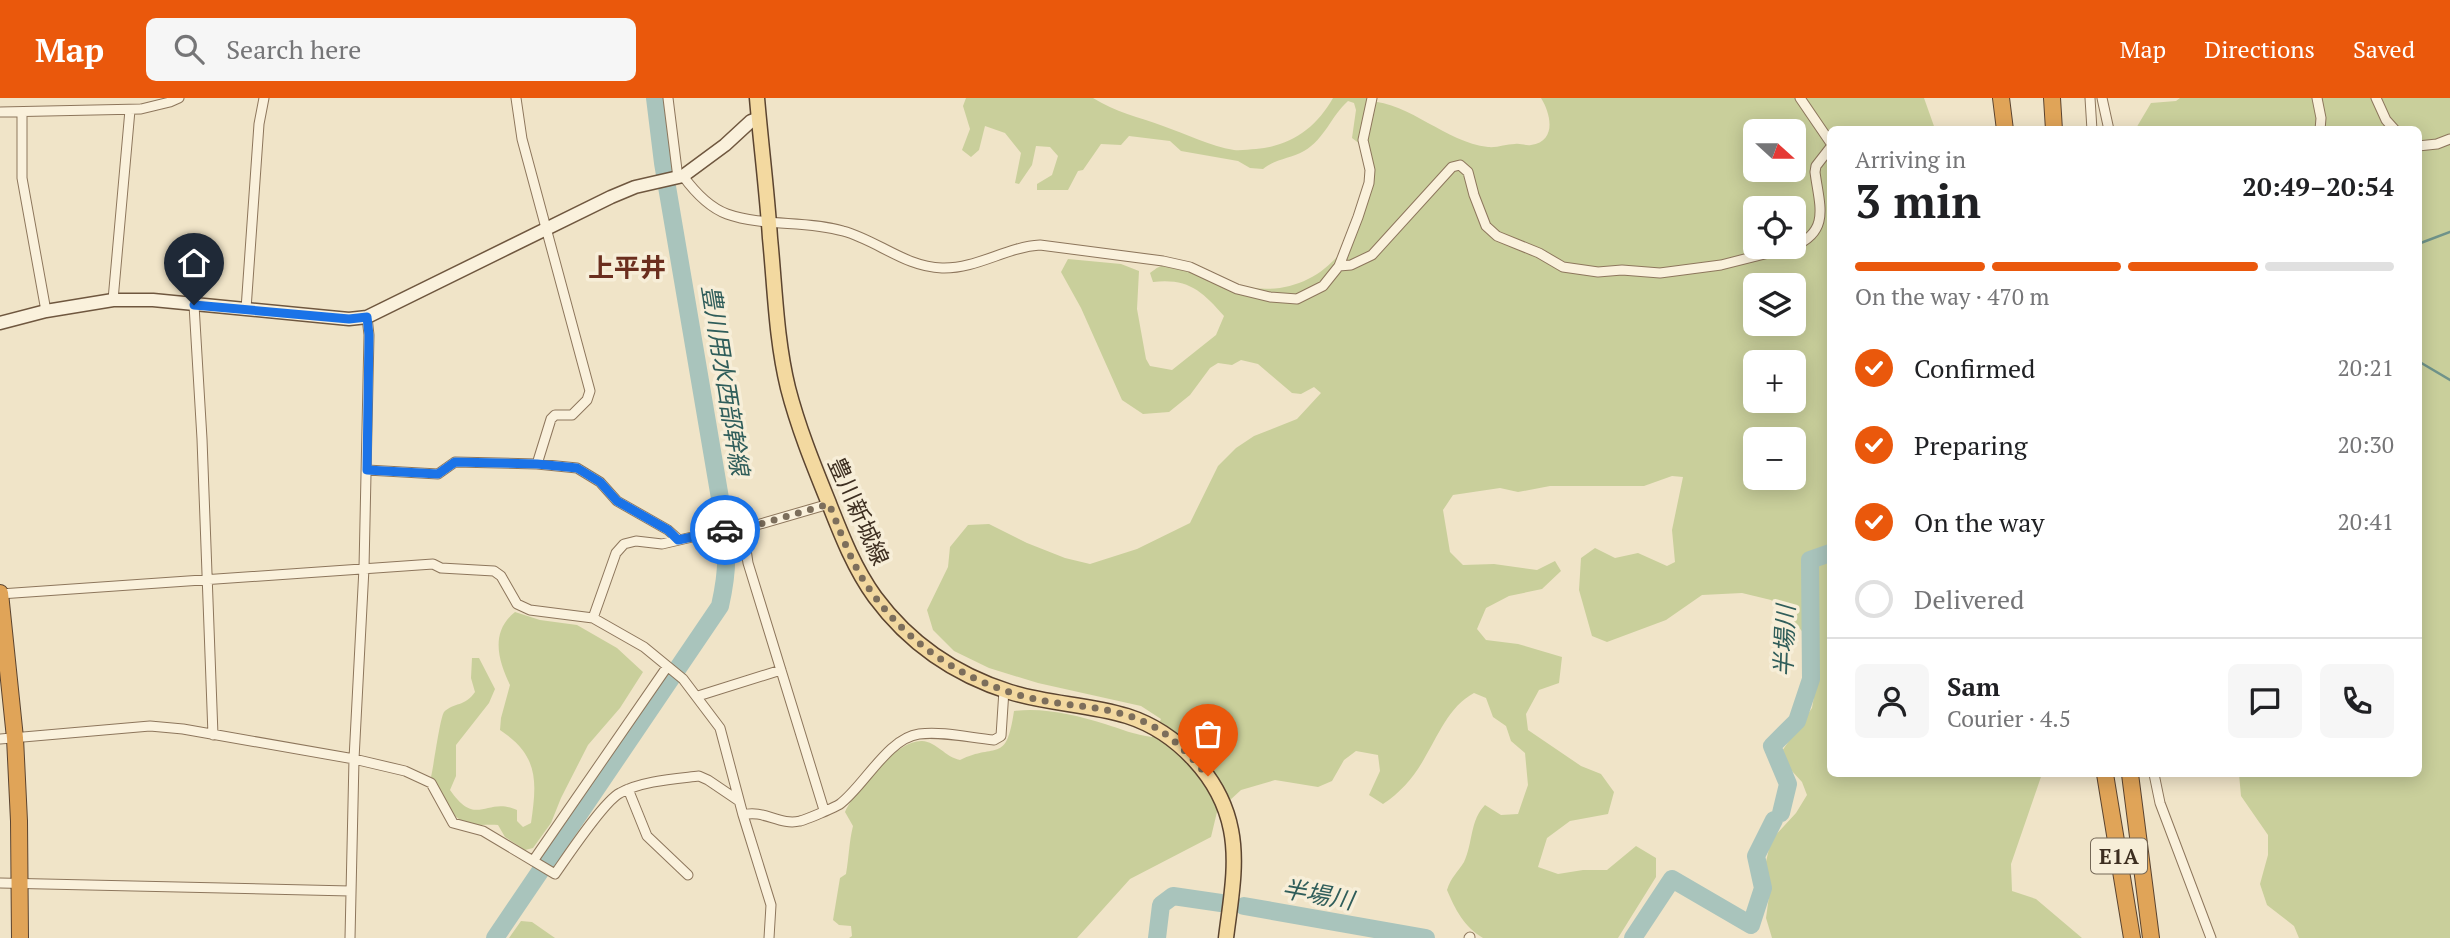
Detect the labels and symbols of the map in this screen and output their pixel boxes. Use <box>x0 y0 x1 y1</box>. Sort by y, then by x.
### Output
north arrow <box>1743 119 1806 182</box>
pin <box>164 233 224 305</box>
district label: 上平井 <box>588 250 666 284</box>
water label: 豊川用水西部幹線 <box>695 283 757 480</box>
street label: 豊川新城線 <box>821 452 897 570</box>
courier <box>690 495 760 565</box>
water label: 半場川 <box>1767 601 1801 678</box>
pin <box>1178 704 1238 776</box>
road number: E1A <box>2091 838 2147 874</box>
water label: 半場川 <box>1280 872 1359 917</box>

